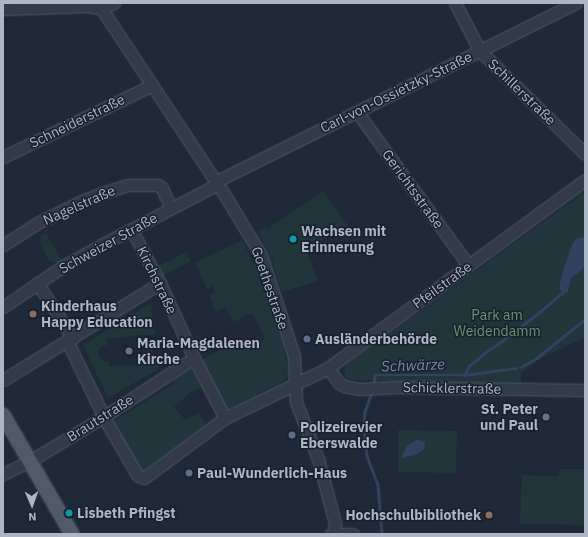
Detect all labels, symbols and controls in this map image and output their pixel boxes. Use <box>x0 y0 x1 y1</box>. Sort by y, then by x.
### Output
street label: Carl-von-Ossietzky-Straße <box>317 48 475 136</box>
street label: Schillerstraße <box>485 55 559 129</box>
street label: Schneiderstraße <box>27 91 127 151</box>
street label: Gerichtsstraße <box>379 146 447 232</box>
street label: Nagelstraße <box>40 182 118 228</box>
street label: Schweizer Straße <box>56 209 160 277</box>
place label: Wachsen mit Erinnerung <box>301 223 386 256</box>
marker: Wachsen mit Erinnerung <box>288 234 298 244</box>
street label: Kirchstraße <box>133 243 181 317</box>
street label: Goethestraße <box>248 244 292 332</box>
street label: Pfeilstraße <box>409 258 475 312</box>
place label: Kinderhaus Happy Education <box>41 298 153 330</box>
park label: Park am Weidendamm <box>453 307 541 340</box>
marker: Kinderhaus Happy Education <box>28 309 38 319</box>
place label: Ausländerbehörde <box>315 331 437 347</box>
marker: Ausländerbehörde <box>302 334 312 344</box>
place label: Maria-Magdalenen Kirche <box>137 335 260 368</box>
marker: Maria-Magdalenen Kirche <box>124 346 134 356</box>
water label: Schwärze <box>381 355 445 375</box>
street label: Schicklerstraße <box>403 379 501 397</box>
street label: Brautstraße <box>64 391 136 445</box>
place label: St. Peter und Paul <box>480 401 538 434</box>
marker: St. Peter und Paul <box>541 412 551 422</box>
place label: Polizeirevier Eberswalde <box>300 419 382 452</box>
marker: Polizeirevier Eberswalde <box>287 430 297 440</box>
place label: Paul-Wunderlich-Haus <box>197 465 347 481</box>
marker: Paul-Wunderlich-Haus <box>184 468 194 478</box>
north arrow <box>12 485 52 525</box>
place label: Lisbeth Pfingst <box>77 505 175 521</box>
place label: Hochschulbibliothek <box>345 507 481 523</box>
marker: Lisbeth Pfingst <box>64 508 74 518</box>
text: N <box>28 510 37 524</box>
marker: Hochschulbibliothek <box>484 510 494 520</box>

